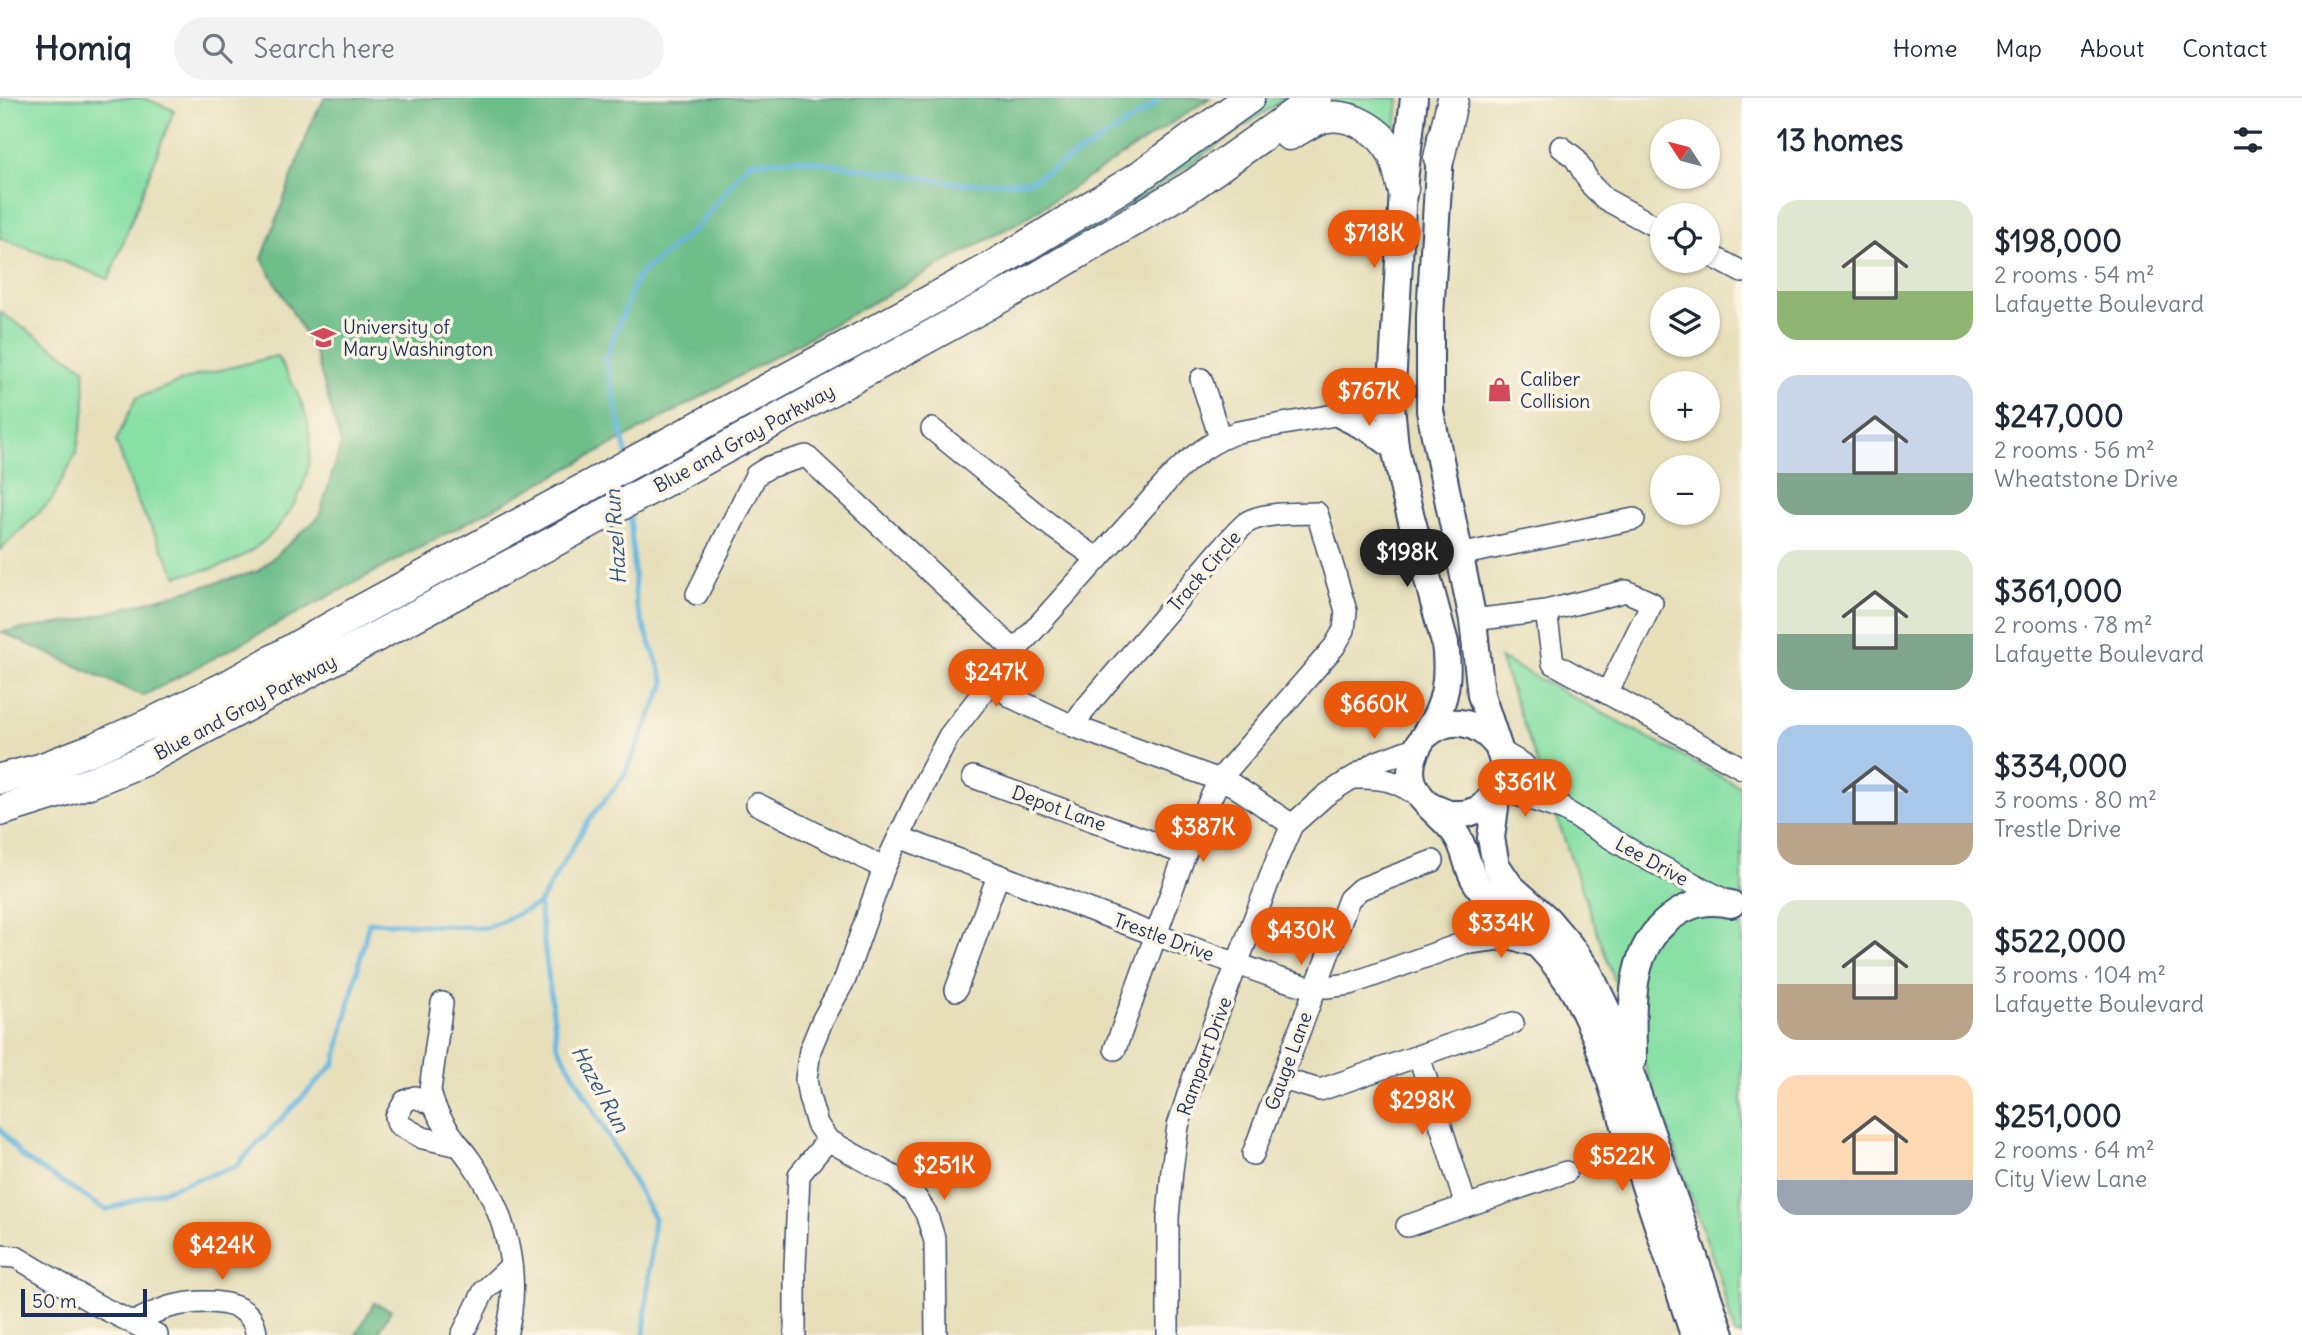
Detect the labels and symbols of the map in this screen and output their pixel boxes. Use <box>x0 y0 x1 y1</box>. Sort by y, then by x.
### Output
north arrow <box>1650 119 1720 189</box>
pin: $718K <box>1325 211 1423 270</box>
place label: University of Mary Washington <box>343 315 493 361</box>
school or university icon: University of Mary Washington <box>309 324 337 352</box>
place label: Caliber Collision <box>1520 367 1590 413</box>
pin: $767K <box>1320 368 1418 428</box>
shop icon: Caliber Collision <box>1486 376 1514 404</box>
street label: Blue and Gray Parkway <box>649 378 839 498</box>
water label: Hazel Run <box>599 488 632 586</box>
street label: Track Circle <box>1162 526 1246 616</box>
pin: $198K <box>1358 530 1456 589</box>
street label: Blue and Gray Parkway <box>150 649 340 765</box>
pin: $247K <box>947 650 1045 709</box>
pin: $660K <box>1325 682 1423 741</box>
pin: $361K <box>1476 760 1574 819</box>
street label: Depot Lane <box>1009 780 1109 836</box>
pin: $387K <box>1154 804 1252 864</box>
street label: Lee Drive <box>1611 831 1693 891</box>
pin: $334K <box>1452 900 1550 960</box>
street label: Trestle Drive <box>1111 908 1217 966</box>
pin: $430K <box>1252 908 1350 967</box>
street label: Rampart Drive <box>1171 993 1237 1119</box>
street label: Gauge Lane <box>1259 1008 1317 1114</box>
water label: Hazel Run <box>566 1040 636 1138</box>
pin: $298K <box>1373 1077 1471 1137</box>
pin: $522K <box>1573 1134 1671 1193</box>
pin: $251K <box>895 1142 993 1202</box>
pin: $424K <box>173 1222 271 1282</box>
scale bar <box>21 1286 147 1318</box>

